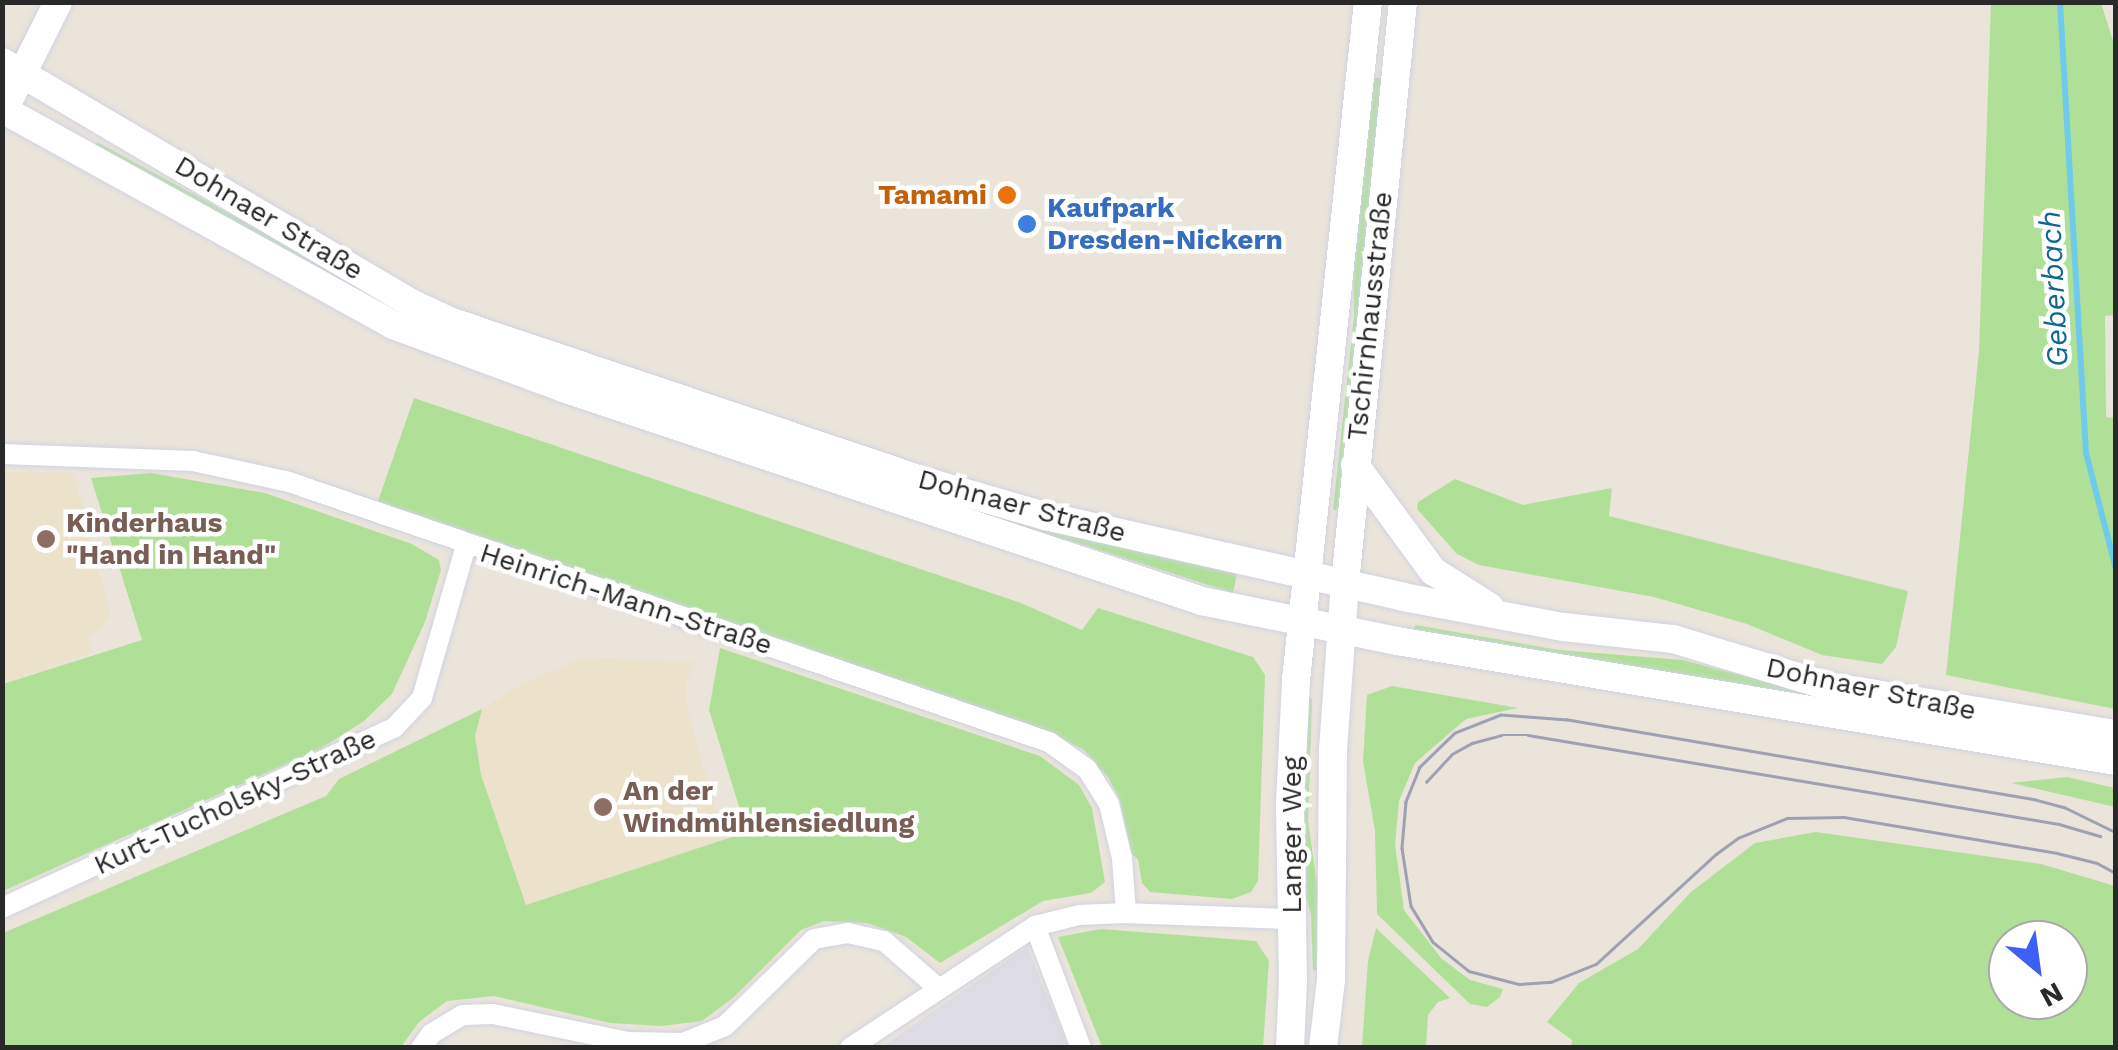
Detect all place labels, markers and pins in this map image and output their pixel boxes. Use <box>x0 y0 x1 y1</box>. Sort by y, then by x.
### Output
place label: Tamami <box>878 178 987 212</box>
marker: Tamami <box>996 184 1018 206</box>
place label: Kaufpark Dresden-Nickern <box>1047 191 1283 257</box>
marker: Kaufpark Dresden-Nickern <box>1016 213 1038 235</box>
place label: Kinderhaus "Hand in Hand" <box>66 506 276 572</box>
marker: Kinderhaus "Hand in Hand" <box>35 528 57 550</box>
place label: An der Windmühlensiedlung <box>623 774 914 840</box>
marker: An der Windmühlensiedlung <box>592 796 614 818</box>

